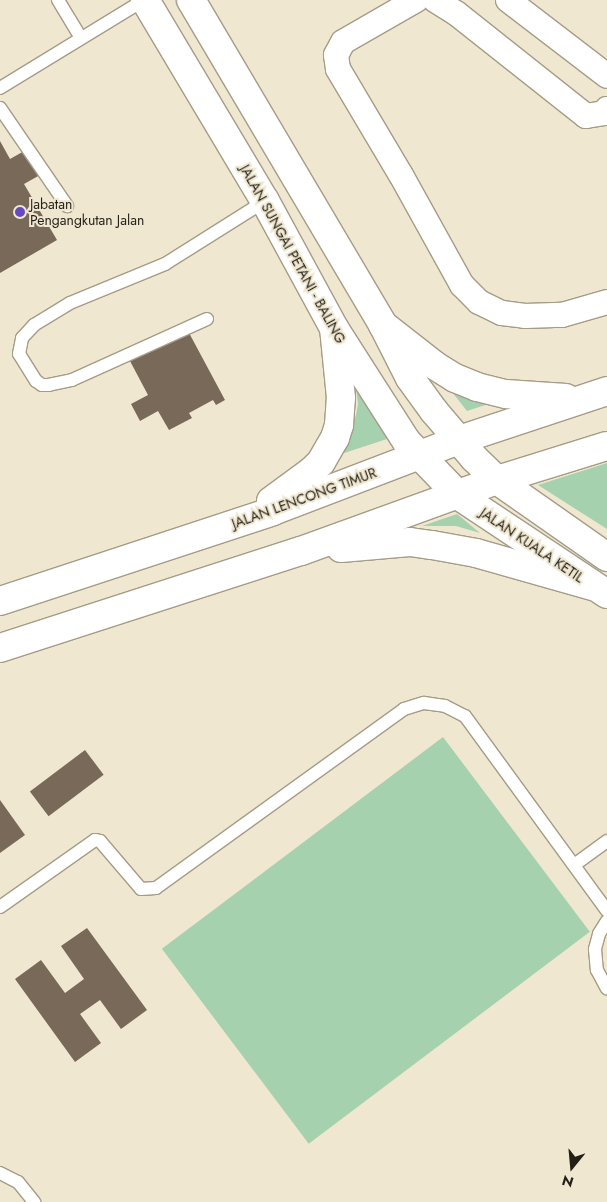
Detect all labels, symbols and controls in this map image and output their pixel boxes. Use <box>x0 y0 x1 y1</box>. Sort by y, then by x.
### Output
street label: JALAN SUNGAI PETANI - BALING <box>237 162 349 346</box>
place label: Jabatan Pengangkutan Jalan <box>30 196 144 228</box>
marker: Jabatan Pengangkutan Jalan <box>14 206 26 218</box>
street label: JALAN LENCONG TIMUR <box>229 464 379 532</box>
street label: JALAN KUALA KETIL <box>477 504 587 586</box>
north arrow <box>547 1142 597 1192</box>
text: N <box>559 1170 576 1193</box>

